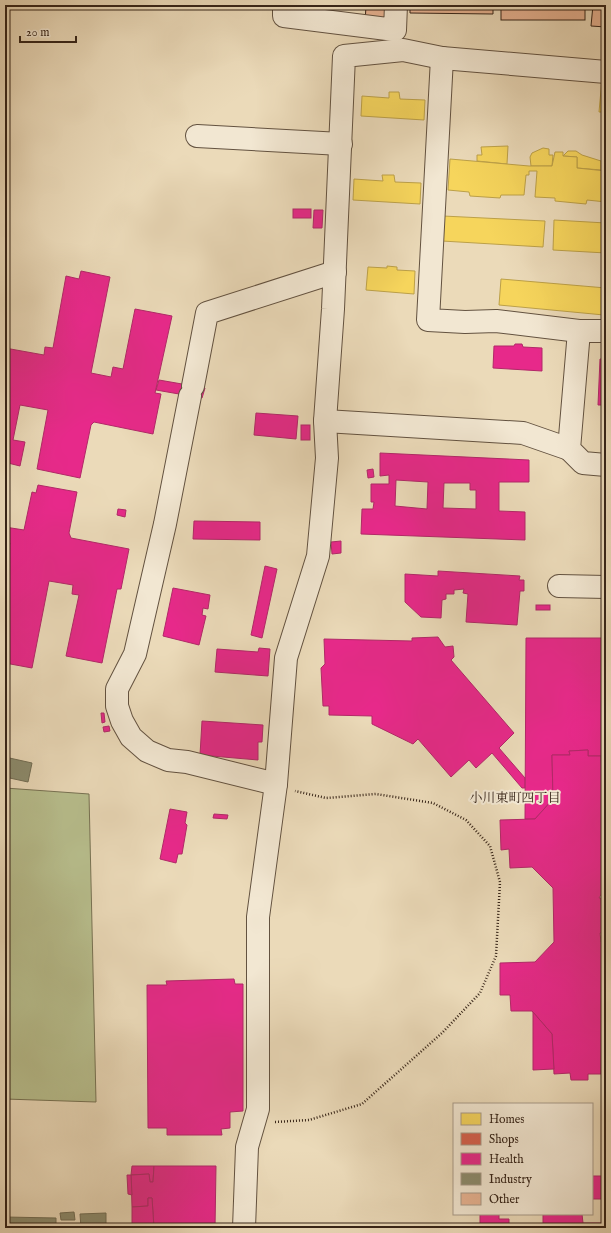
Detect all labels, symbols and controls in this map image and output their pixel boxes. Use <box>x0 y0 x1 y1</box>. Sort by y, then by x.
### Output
scale bar <box>20 18 76 44</box>
text: 20 m <box>26 25 49 40</box>
district label: 小川東町四丁目 <box>469 790 561 807</box>
legend <box>453 1103 593 1215</box>
text: Homes <box>489 1112 525 1127</box>
text: Shops <box>489 1132 519 1148</box>
text: Health <box>489 1152 524 1167</box>
text: Industry <box>489 1172 532 1187</box>
text: Other <box>489 1192 520 1207</box>

